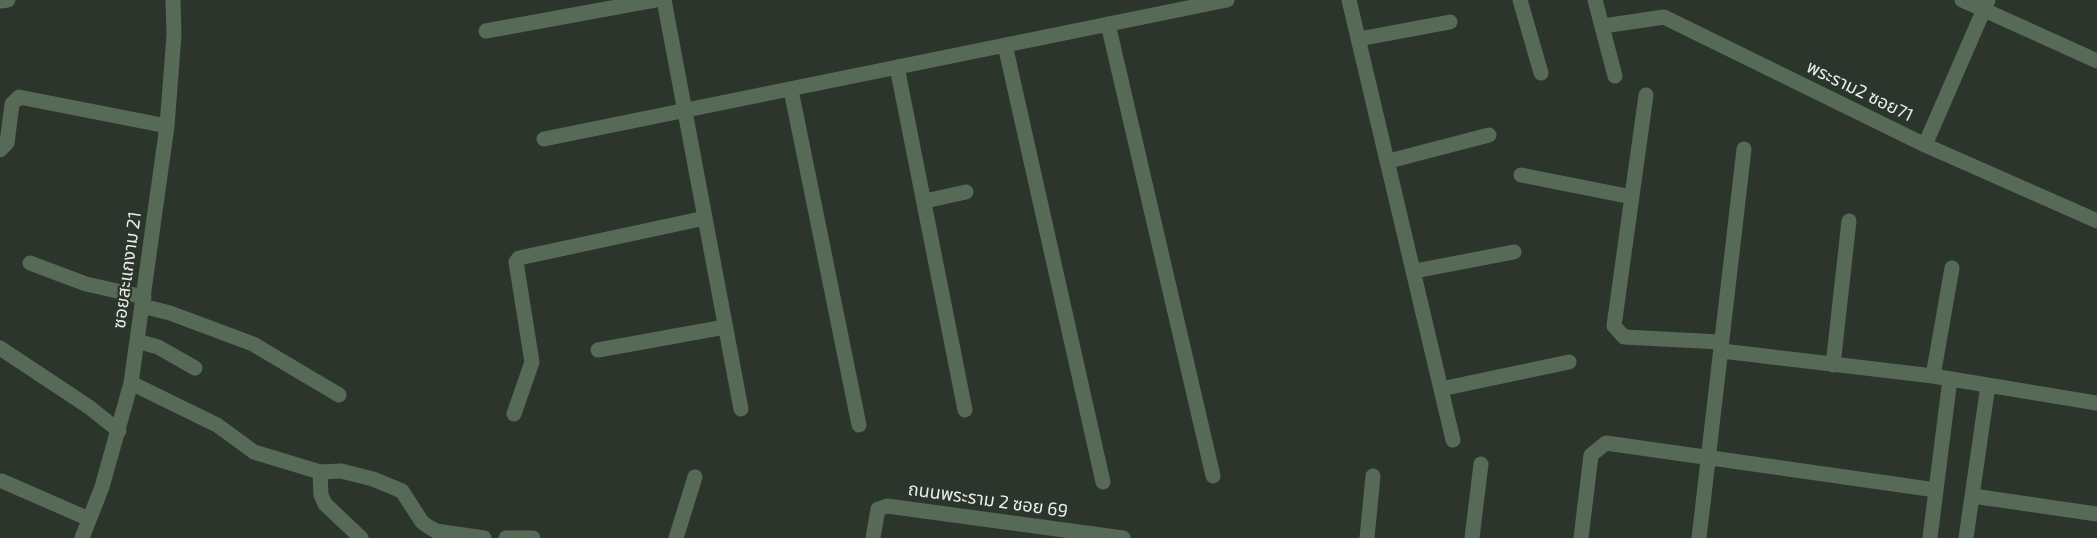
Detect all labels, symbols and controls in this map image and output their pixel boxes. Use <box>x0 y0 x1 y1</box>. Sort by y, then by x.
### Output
street label: พระราม2 ซอย71 <box>1803 56 1917 126</box>
street label: ซอยสะแกงาม 21 <box>108 210 146 330</box>
street label: ถนนพระราม 2 ซอย 69 <box>907 478 1069 522</box>

